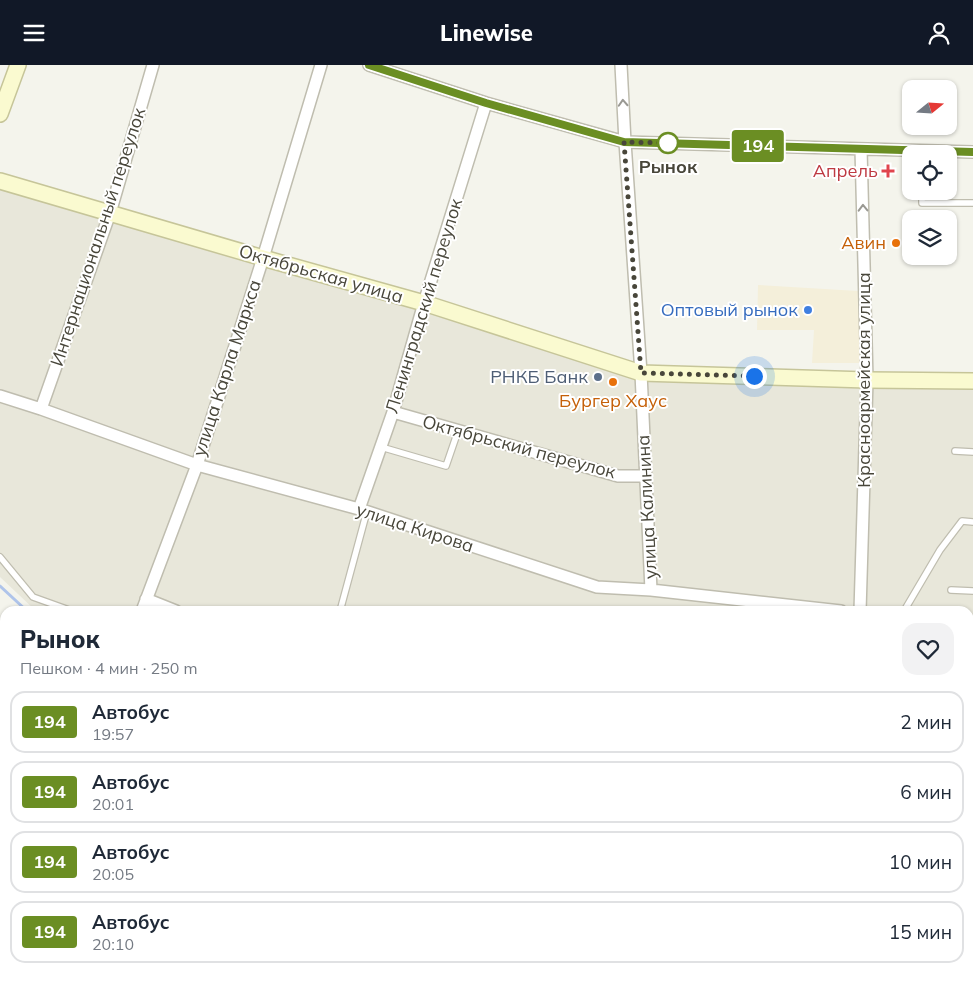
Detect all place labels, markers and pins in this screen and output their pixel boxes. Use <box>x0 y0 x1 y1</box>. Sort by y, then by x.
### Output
marker: Рынок <box>657 132 679 154</box>
place label: Рынок <box>639 155 698 178</box>
place label: Апрель <box>813 159 878 182</box>
marker: Апрель <box>882 165 894 177</box>
place label: Авин <box>841 231 886 254</box>
marker: Авин <box>890 237 902 249</box>
place label: Оптовый рынок <box>661 298 798 321</box>
marker: Оптовый рынок <box>802 304 814 316</box>
place label: РНКБ Банк <box>490 365 588 388</box>
marker: РНКБ Банк <box>592 371 604 383</box>
marker: Бургер Хаус <box>607 376 619 388</box>
place label: Бургер Хаус <box>559 389 667 412</box>

